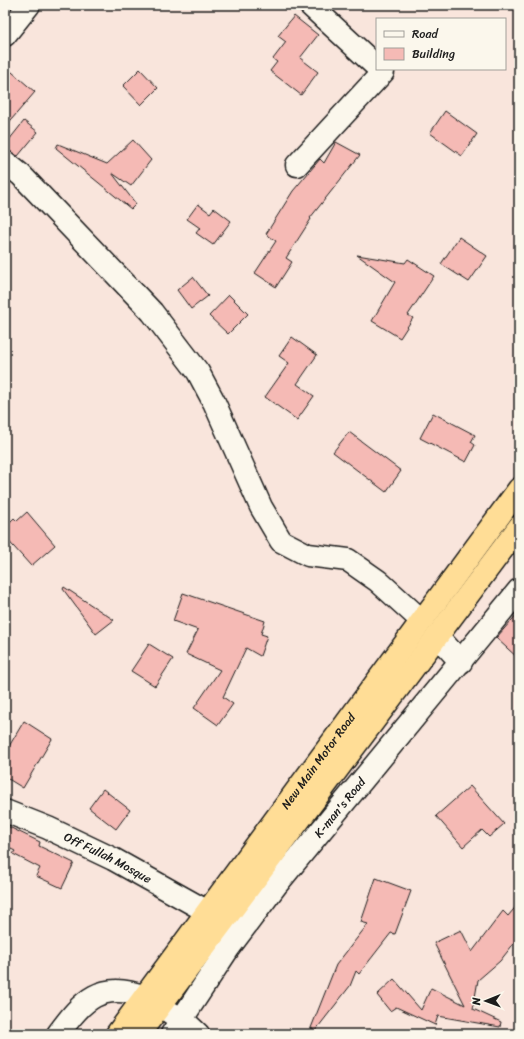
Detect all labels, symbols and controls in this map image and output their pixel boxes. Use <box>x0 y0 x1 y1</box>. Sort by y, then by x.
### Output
legend <box>376 18 506 70</box>
text: Road <box>412 23 439 45</box>
text: Building <box>412 43 455 65</box>
street label: New Main Motor Road <box>275 708 362 814</box>
street label: K-man's Road <box>308 771 373 843</box>
street label: Off Fullah Mosque <box>60 826 156 890</box>
north arrow <box>466 981 506 1021</box>
text: N <box>467 997 486 1006</box>

